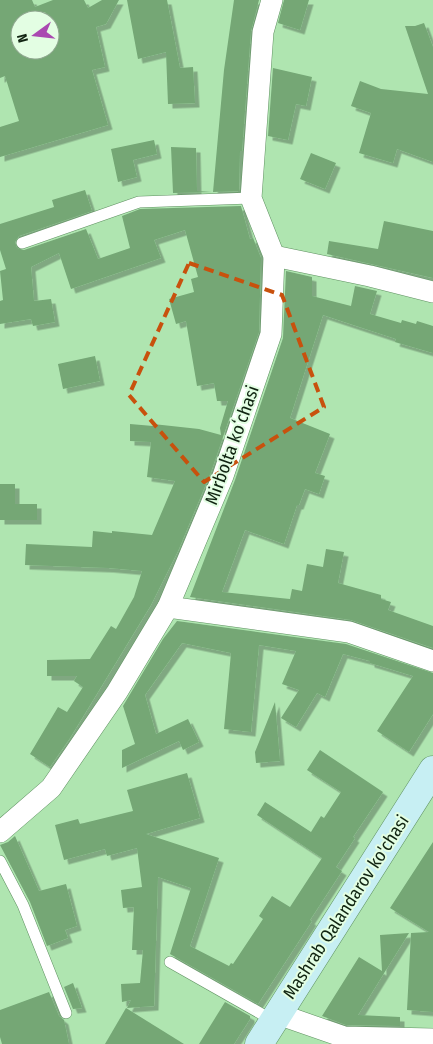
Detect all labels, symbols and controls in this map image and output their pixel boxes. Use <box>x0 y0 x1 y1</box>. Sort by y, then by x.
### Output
north arrow <box>10 10 60 60</box>
text: N <box>14 32 32 44</box>
street label: Mirbolta koʻchasi <box>200 382 264 508</box>
street label: Mashrab Qalandarov ko'chasi <box>278 811 414 1003</box>

